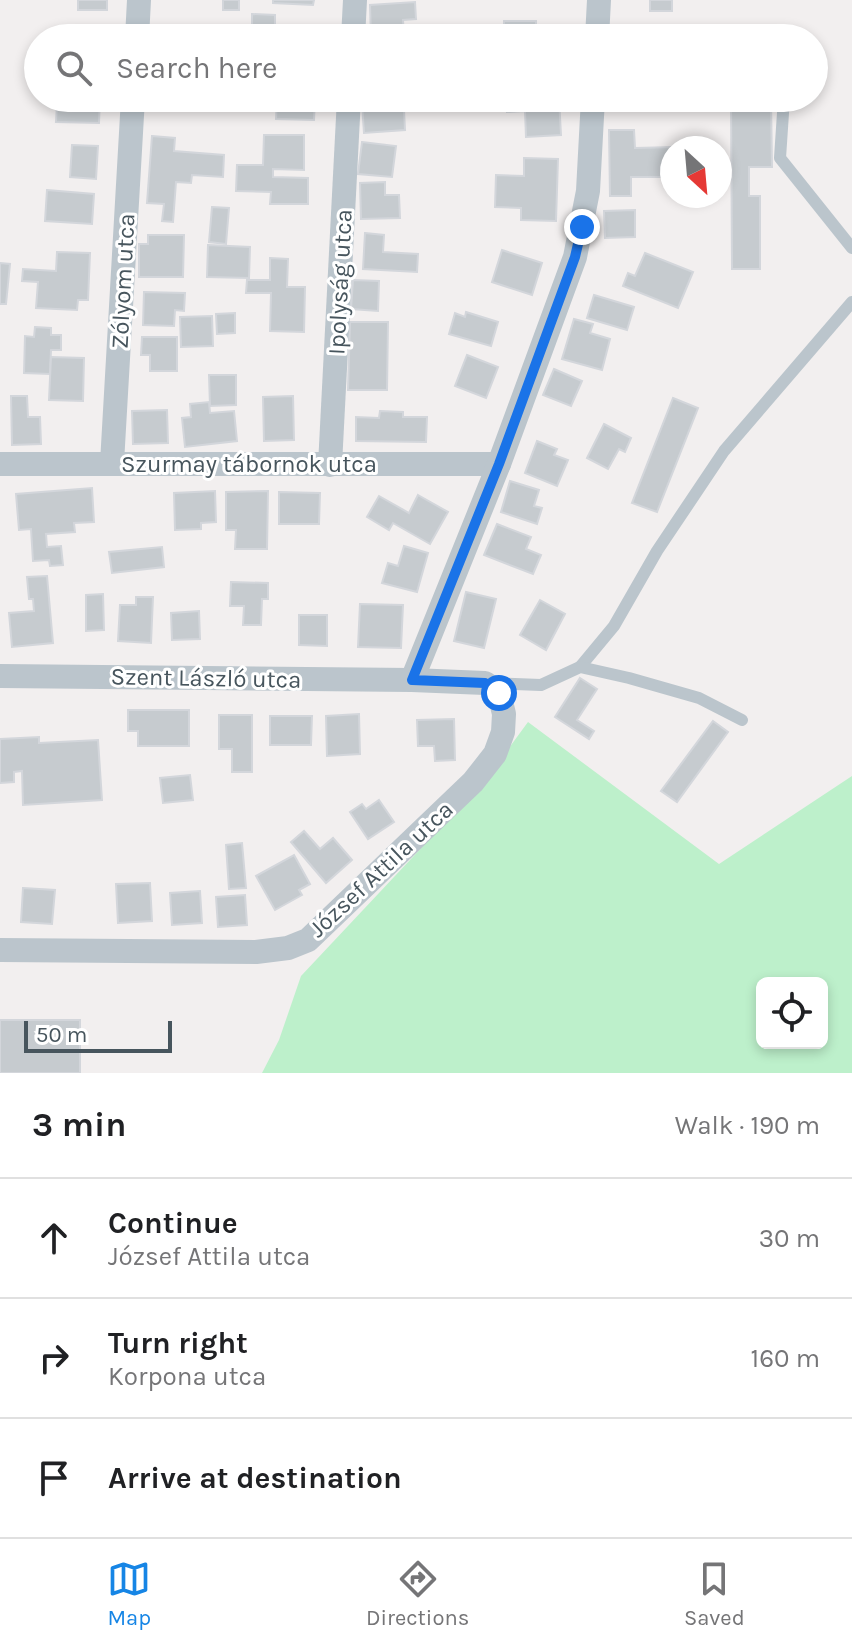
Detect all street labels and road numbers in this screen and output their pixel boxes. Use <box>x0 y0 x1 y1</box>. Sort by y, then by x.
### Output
street label: Ipolyság utca <box>322 208 358 356</box>
street label: Zólyom utca <box>105 213 141 349</box>
street label: Szurmay tábornok utca <box>121 450 377 478</box>
street label: Szent László utca <box>110 662 302 694</box>
street label: József Attila utca <box>303 795 459 943</box>

